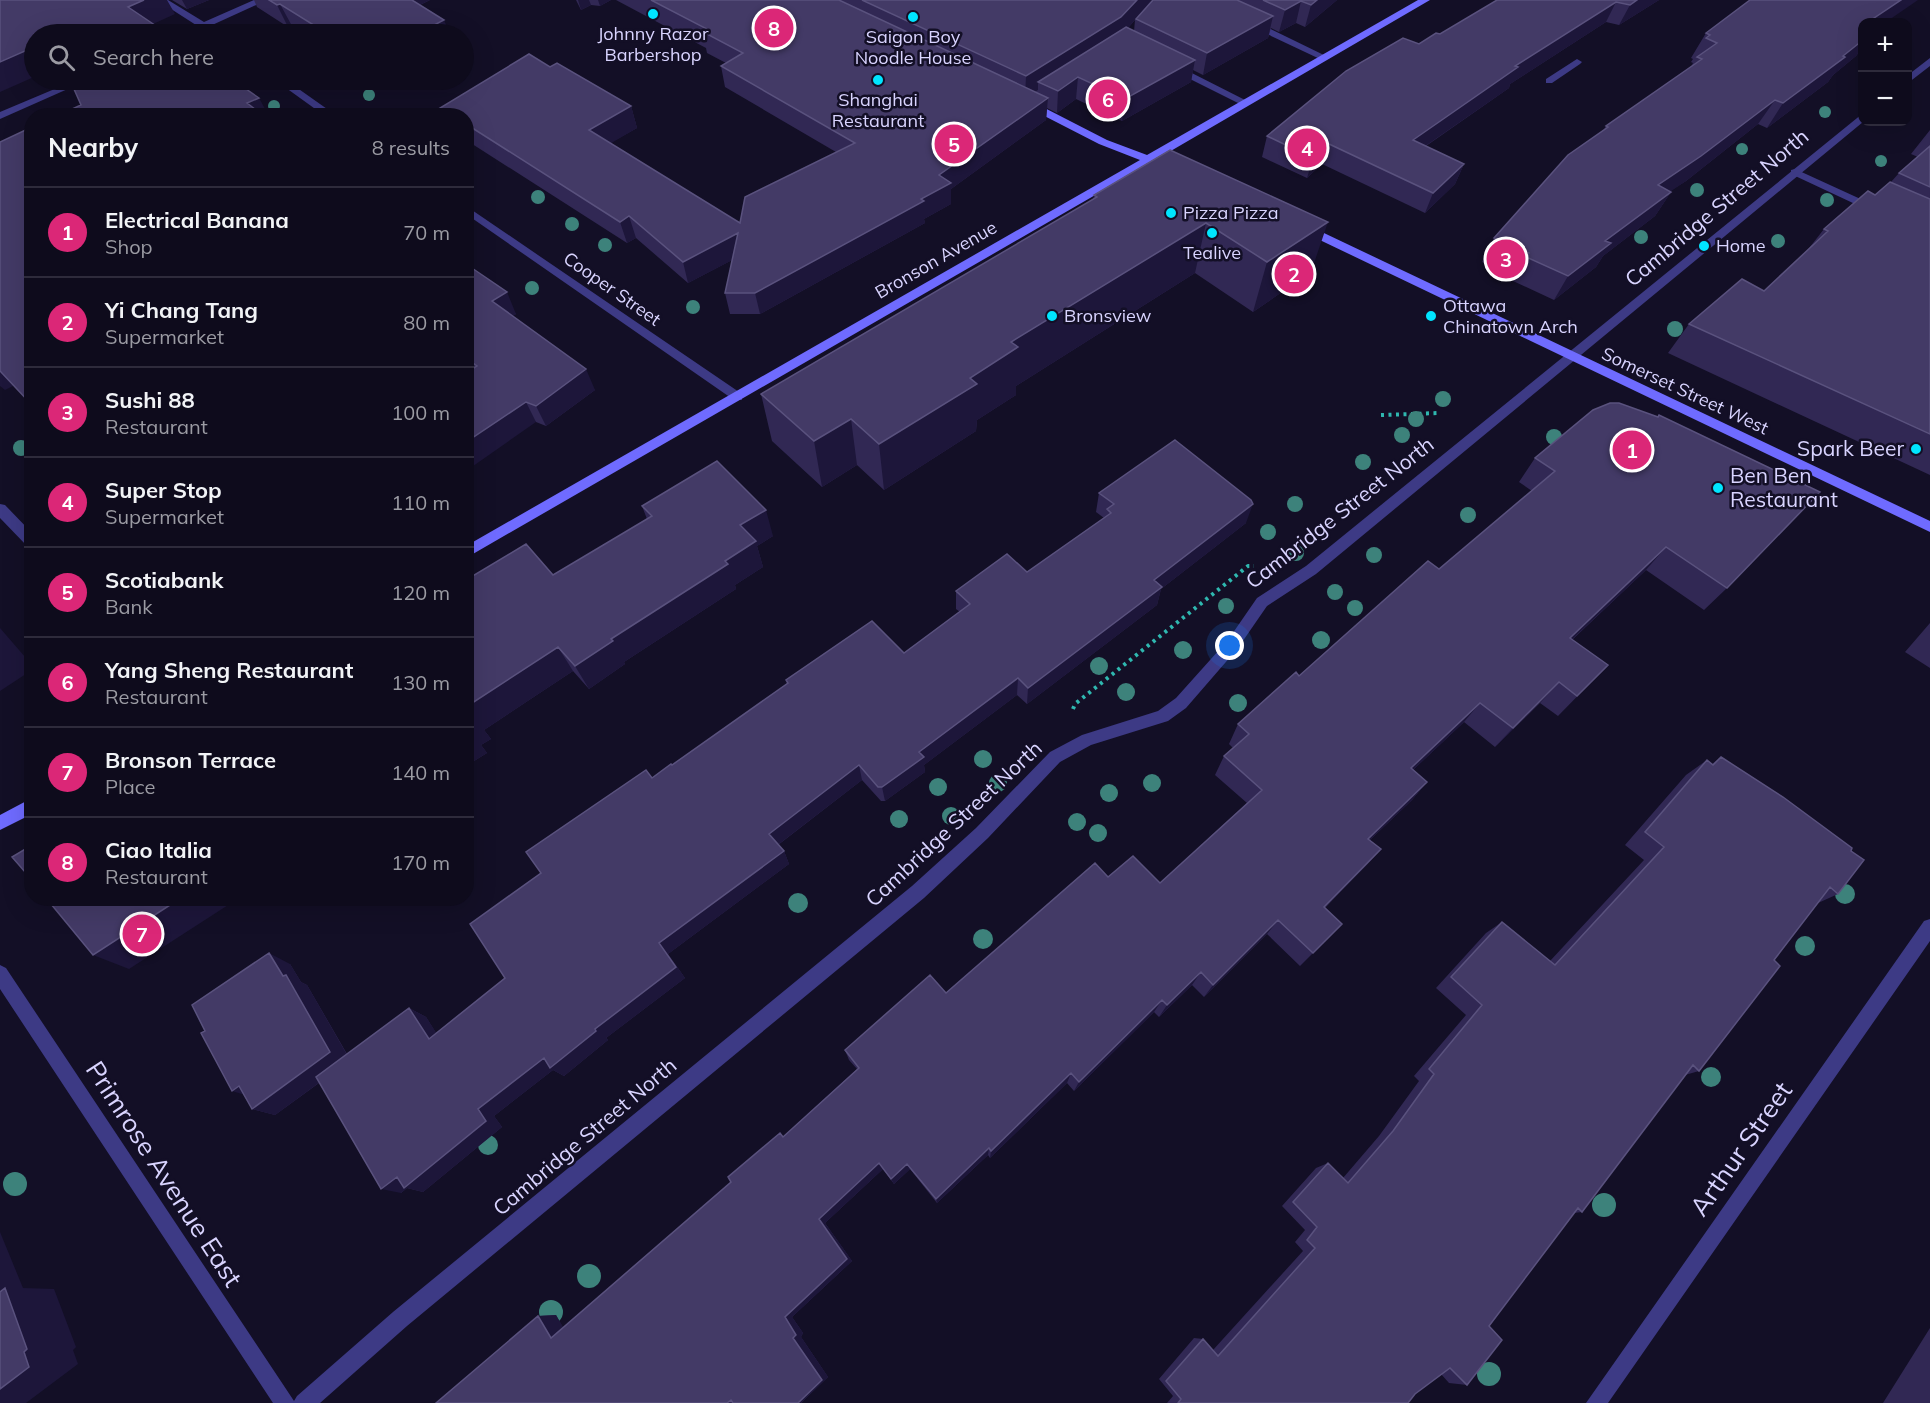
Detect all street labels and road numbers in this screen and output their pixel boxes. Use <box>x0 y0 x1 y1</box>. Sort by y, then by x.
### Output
street label: Cambridge Street North <box>1619 123 1813 292</box>
street label: Bronson Avenue <box>871 215 1001 304</box>
street label: Cooper Street <box>559 247 666 331</box>
street label: Somerset Street West <box>1598 342 1772 439</box>
street label: Cambridge Street North <box>1240 431 1439 594</box>
street label: Cambridge Street North <box>860 735 1047 912</box>
street label: Cambridge Street North <box>487 1052 681 1221</box>
street label: Primrose Avenue East <box>79 1054 250 1293</box>
street label: Arthur Street <box>1682 1075 1799 1222</box>

